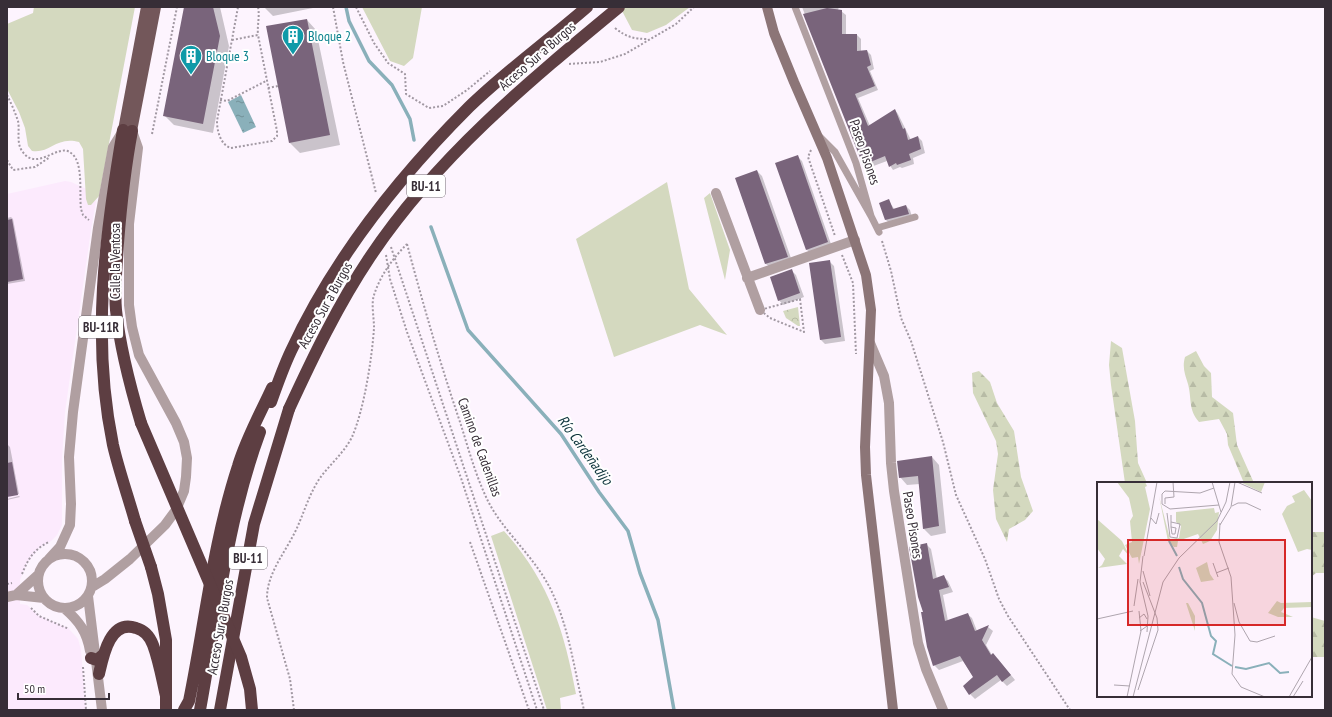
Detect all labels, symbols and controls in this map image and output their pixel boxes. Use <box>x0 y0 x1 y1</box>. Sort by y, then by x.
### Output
street label: Acceso Sur a Burgos <box>495 17 579 94</box>
building icon: Bloque 2 <box>280 23 306 56</box>
place label: Bloque 2 <box>308 27 351 45</box>
building icon: Bloque 3 <box>178 43 204 76</box>
place label: Bloque 3 <box>206 47 249 65</box>
street label: Paseo Pisones <box>845 117 885 187</box>
road number: BU-11 <box>407 175 445 197</box>
street label: Calle la Ventosa <box>106 223 124 299</box>
street label: Acceso Sur a Burgos <box>294 258 356 351</box>
road number: BU-11R <box>79 316 123 338</box>
street label: Camino de Cadenillas <box>454 395 506 499</box>
water label: Río Cardeñadijo <box>554 411 618 490</box>
inset map <box>1097 482 1312 697</box>
street label: Paseo Pisones <box>899 490 927 560</box>
road number: BU-11 <box>229 547 267 569</box>
street label: Acceso Sur a Burgos <box>203 578 237 676</box>
scale bar <box>18 675 109 701</box>
text: 50 m <box>24 681 45 696</box>

